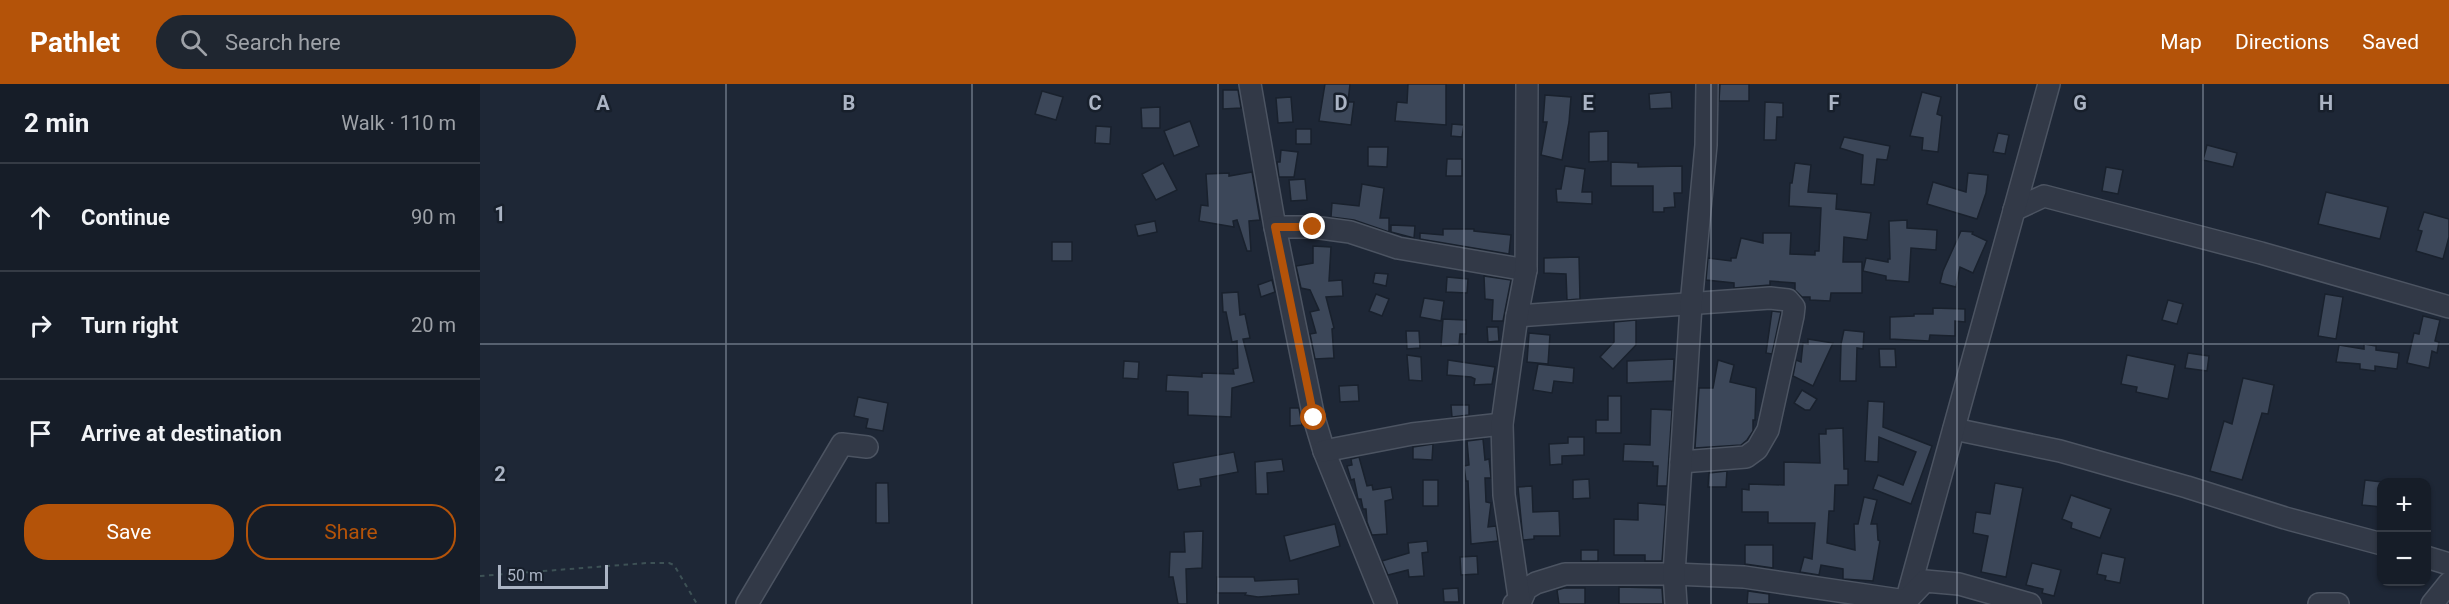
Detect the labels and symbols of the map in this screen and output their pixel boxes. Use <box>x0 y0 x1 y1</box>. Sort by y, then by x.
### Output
text: A <box>596 91 610 115</box>
text: B <box>843 91 855 115</box>
text: C <box>1088 91 1102 115</box>
text: D <box>1335 91 1348 115</box>
text: E <box>1582 91 1594 115</box>
text: F <box>1829 91 1840 115</box>
text: G <box>2073 91 2087 115</box>
text: H <box>2319 91 2333 115</box>
text: 1 <box>494 202 506 226</box>
route end <box>1299 213 1325 239</box>
route start <box>1300 404 1326 430</box>
text: 2 <box>494 462 506 486</box>
scale bar <box>498 562 608 590</box>

